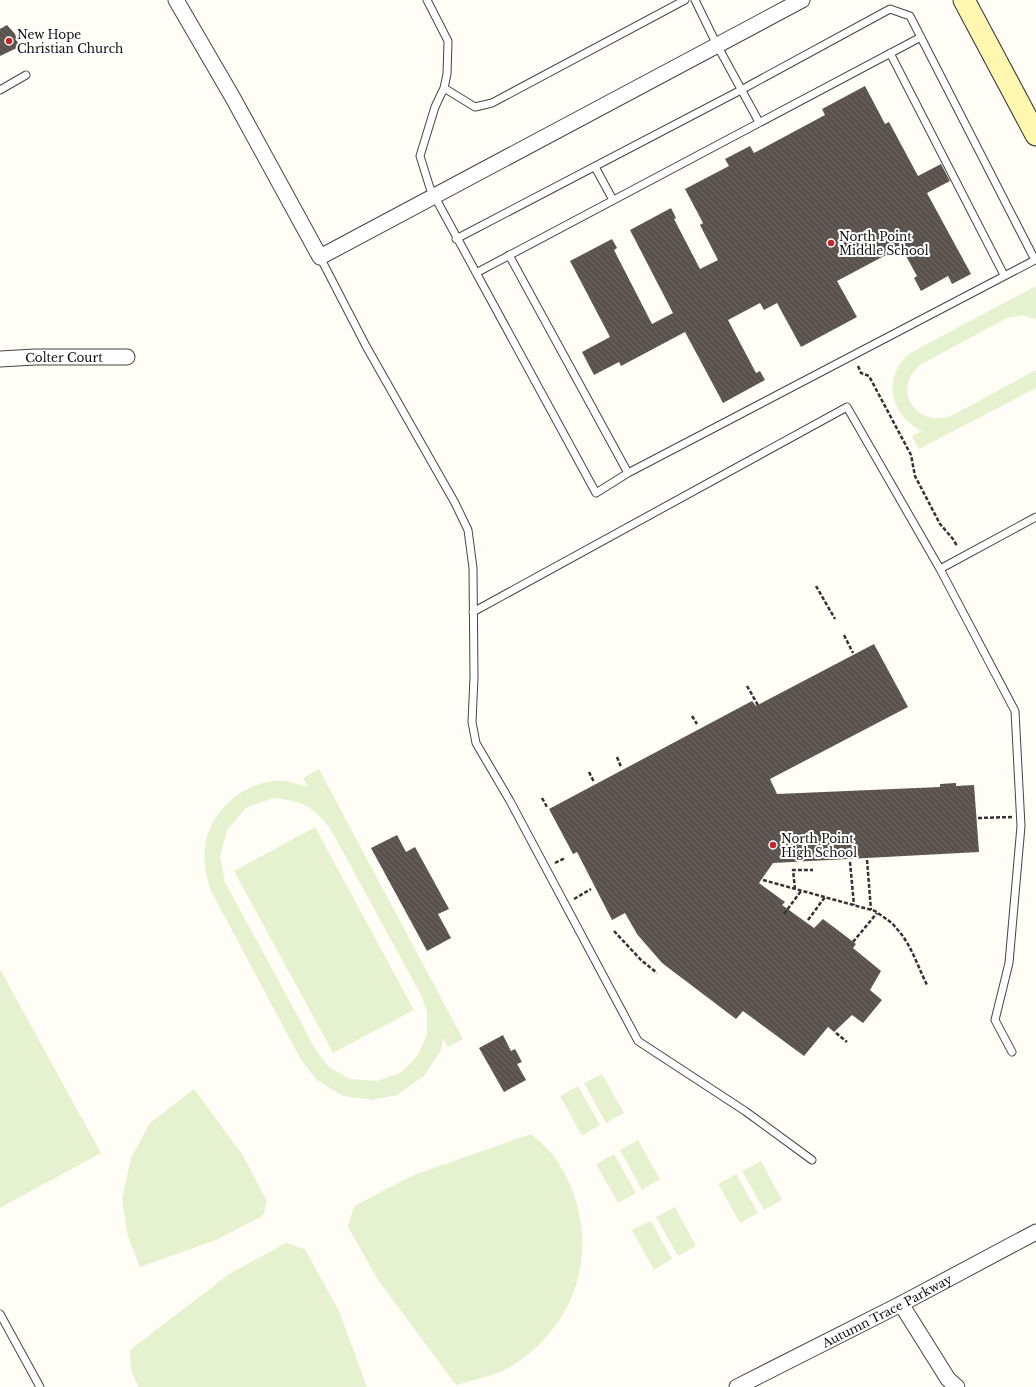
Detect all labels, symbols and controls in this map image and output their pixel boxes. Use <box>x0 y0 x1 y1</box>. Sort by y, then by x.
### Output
place label: New Hope Christian Church <box>17 27 123 56</box>
marker: New Hope Christian Church <box>4 36 14 46</box>
place label: North Point Middle School <box>839 229 929 258</box>
marker: North Point Middle School <box>826 238 836 248</box>
street label: Colter Court <box>25 350 103 365</box>
place label: North Point High School <box>781 831 857 860</box>
marker: North Point High School <box>768 840 778 850</box>
street label: Autumn Trace Parkway <box>818 1271 954 1351</box>

